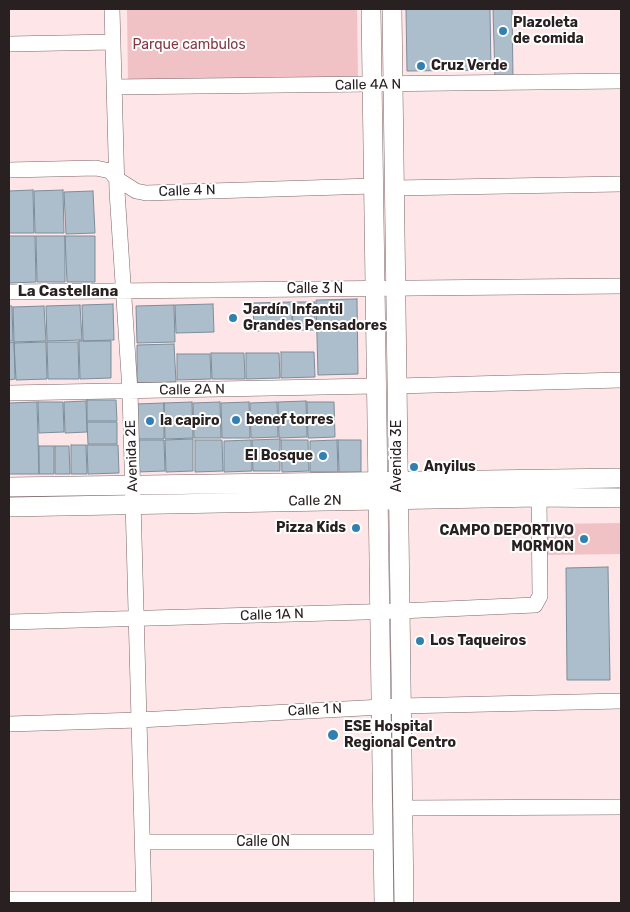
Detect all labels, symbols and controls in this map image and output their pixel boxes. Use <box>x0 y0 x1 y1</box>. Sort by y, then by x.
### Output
place label: Plazoleta de comida <box>513 15 584 48</box>
marker: Plazoleta de comida <box>497 25 509 37</box>
park label: Parque cambulos <box>132 37 246 53</box>
place label: Cruz Verde <box>431 58 508 74</box>
marker: Cruz Verde <box>415 60 427 72</box>
street label: Calle 4A N <box>335 76 401 94</box>
street label: Calle 4 N <box>158 182 216 200</box>
street label: Calle 3 N <box>287 281 343 297</box>
district label: La Castellana <box>18 283 118 301</box>
place label: Jardín Infantil Grandes Pensadores <box>243 302 387 334</box>
marker: Jardín Infantil Grandes Pensadores <box>227 312 239 324</box>
street label: Calle 2A N <box>159 381 225 399</box>
place label: benef torres <box>246 412 333 428</box>
place label: la capiro <box>160 413 219 429</box>
marker: benef torres <box>230 414 242 426</box>
marker: la capiro <box>144 415 156 427</box>
street label: Avenida 2E <box>122 420 142 492</box>
street label: Avenida 3E <box>389 420 405 492</box>
place label: El Bosque <box>245 448 313 464</box>
marker: El Bosque <box>317 450 329 462</box>
place label: Anyilus <box>424 459 476 475</box>
marker: Anyilus <box>408 461 420 473</box>
street label: Calle 2N <box>288 492 342 510</box>
place label: Pizza Kids <box>276 520 346 536</box>
marker: Pizza Kids <box>350 522 362 534</box>
place label: CAMPO DEPORTIVO MORMON <box>440 523 574 556</box>
marker: CAMPO DEPORTIVO MORMON <box>578 533 590 545</box>
street label: Calle 1A N <box>240 605 304 625</box>
place label: Los Taqueiros <box>430 633 526 649</box>
marker: Los Taqueiros <box>414 635 426 647</box>
street label: Calle 1 N <box>287 700 343 720</box>
place label: ESE Hospital Regional Centro <box>344 719 456 752</box>
marker: ESE Hospital Regional Centro <box>326 728 340 742</box>
street label: Calle 0N <box>236 834 290 850</box>

